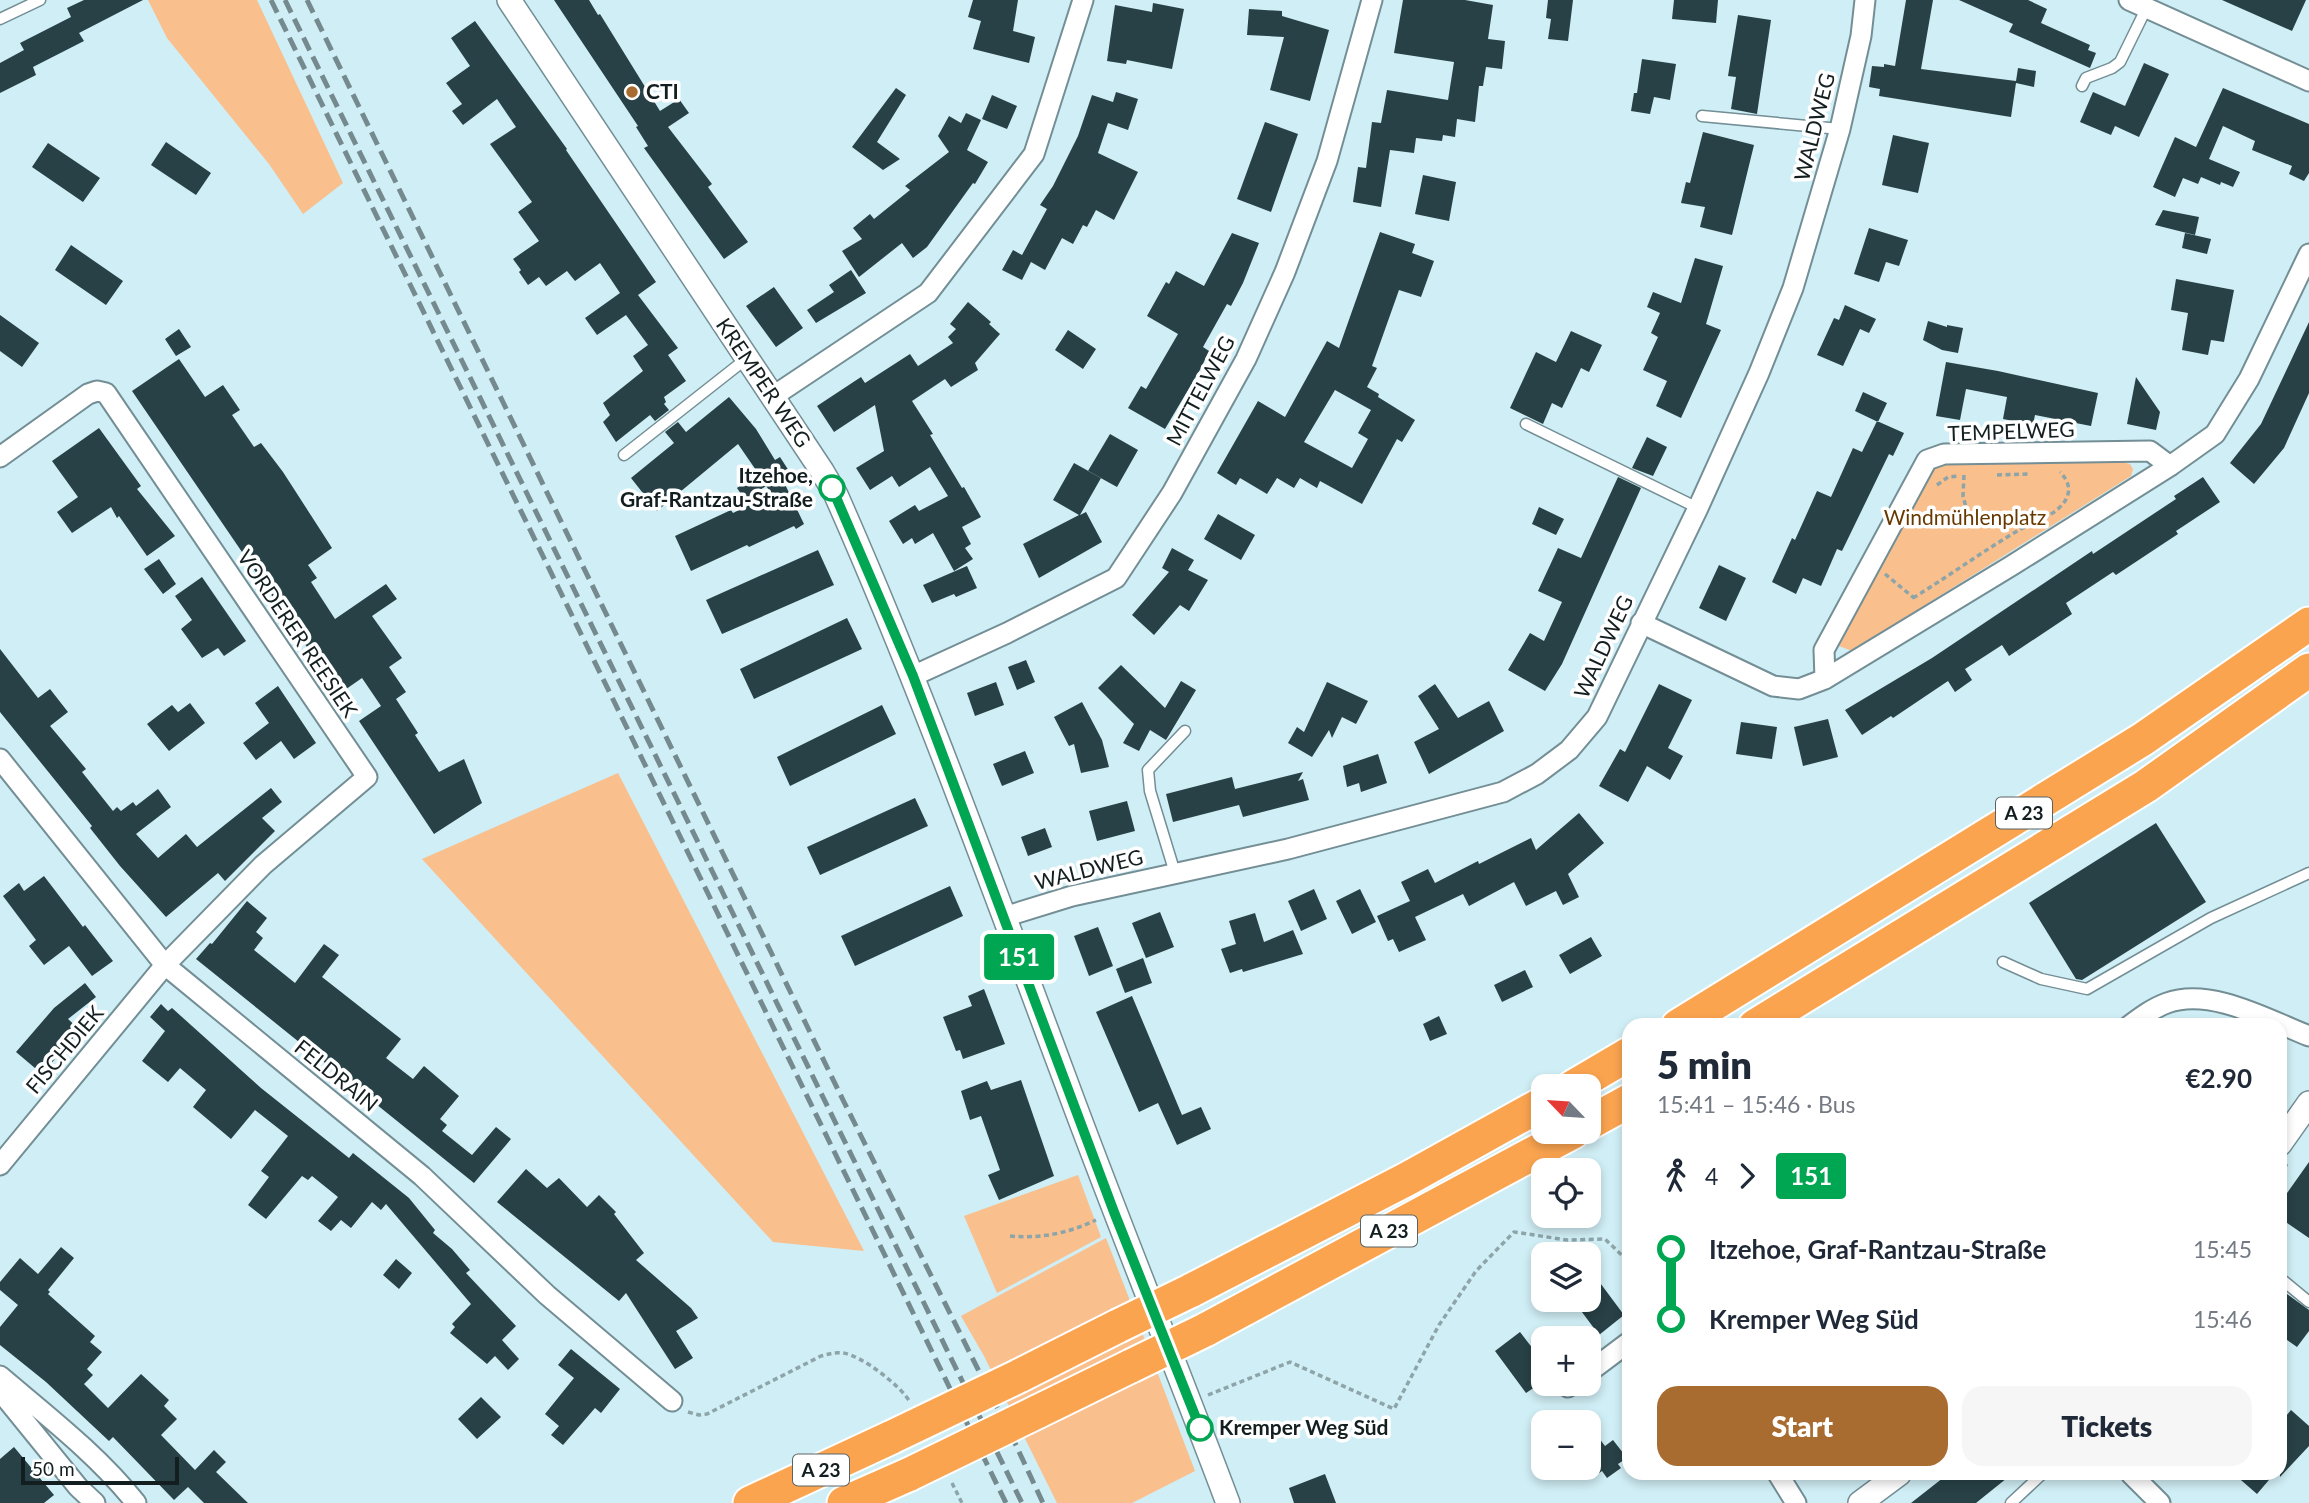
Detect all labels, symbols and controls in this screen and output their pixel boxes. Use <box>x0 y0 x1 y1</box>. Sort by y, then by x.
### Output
street label: WALDWEG <box>1788 70 1839 183</box>
place label: CTI <box>646 78 679 103</box>
marker: CTI <box>624 84 640 100</box>
street label: KREMPER WEG <box>712 313 817 452</box>
street label: MITTELWEG <box>1160 331 1239 449</box>
street label: TEMPELWEG <box>1947 416 2075 445</box>
place label: Itzehoe, Graf-Rantzau-Straße <box>620 462 813 511</box>
marker: Itzehoe, Graf-Rantzau-Straße <box>819 475 845 501</box>
park label: Windmühlenplatz <box>1884 504 2046 529</box>
street label: VORDERER REESIEK <box>233 545 364 722</box>
street label: WALDWEG <box>1568 591 1637 702</box>
road number: A 23 <box>1996 798 2052 828</box>
street label: WALDWEG <box>1032 843 1145 894</box>
line badge: 151 <box>979 934 1059 980</box>
text: 151 <box>998 942 1040 971</box>
street label: FISCHDIEK <box>20 1000 108 1098</box>
street label: FELDRAIN <box>290 1034 384 1116</box>
text: 5 min <box>1657 1041 1752 1087</box>
text: €2.90 <box>2186 1062 2252 1094</box>
north arrow <box>1531 1074 1601 1144</box>
map controls <box>1531 1074 1601 1480</box>
text: 15:41 – 15:46 · Bus <box>1657 1090 1856 1118</box>
icon: walk <box>1657 1157 1695 1195</box>
icon: forward <box>1728 1157 1766 1195</box>
button: locate <box>1531 1158 1601 1228</box>
text: 151 <box>1790 1161 1832 1190</box>
text: 4 <box>1705 1162 1718 1190</box>
road number: A 23 <box>1361 1216 1417 1246</box>
text: Itzehoe, Graf-Rantzau-Straße <box>1709 1233 2047 1265</box>
text: 15:45 <box>2193 1235 2252 1263</box>
button: layers <box>1531 1242 1601 1312</box>
text: Kremper Weg Süd <box>1709 1303 1919 1335</box>
text: 15:46 <box>2193 1305 2252 1333</box>
button: + <box>1531 1326 1601 1396</box>
button: Start <box>1657 1386 1948 1466</box>
button: Tickets <box>1962 1386 2252 1466</box>
button: − <box>1531 1410 1601 1480</box>
place label: Kremper Weg Süd <box>1219 1414 1389 1439</box>
marker: Kremper Weg Süd <box>1187 1415 1213 1441</box>
scale bar <box>21 1454 178 1486</box>
road number: A 23 <box>793 1454 849 1486</box>
text: 50 m <box>32 1457 75 1480</box>

